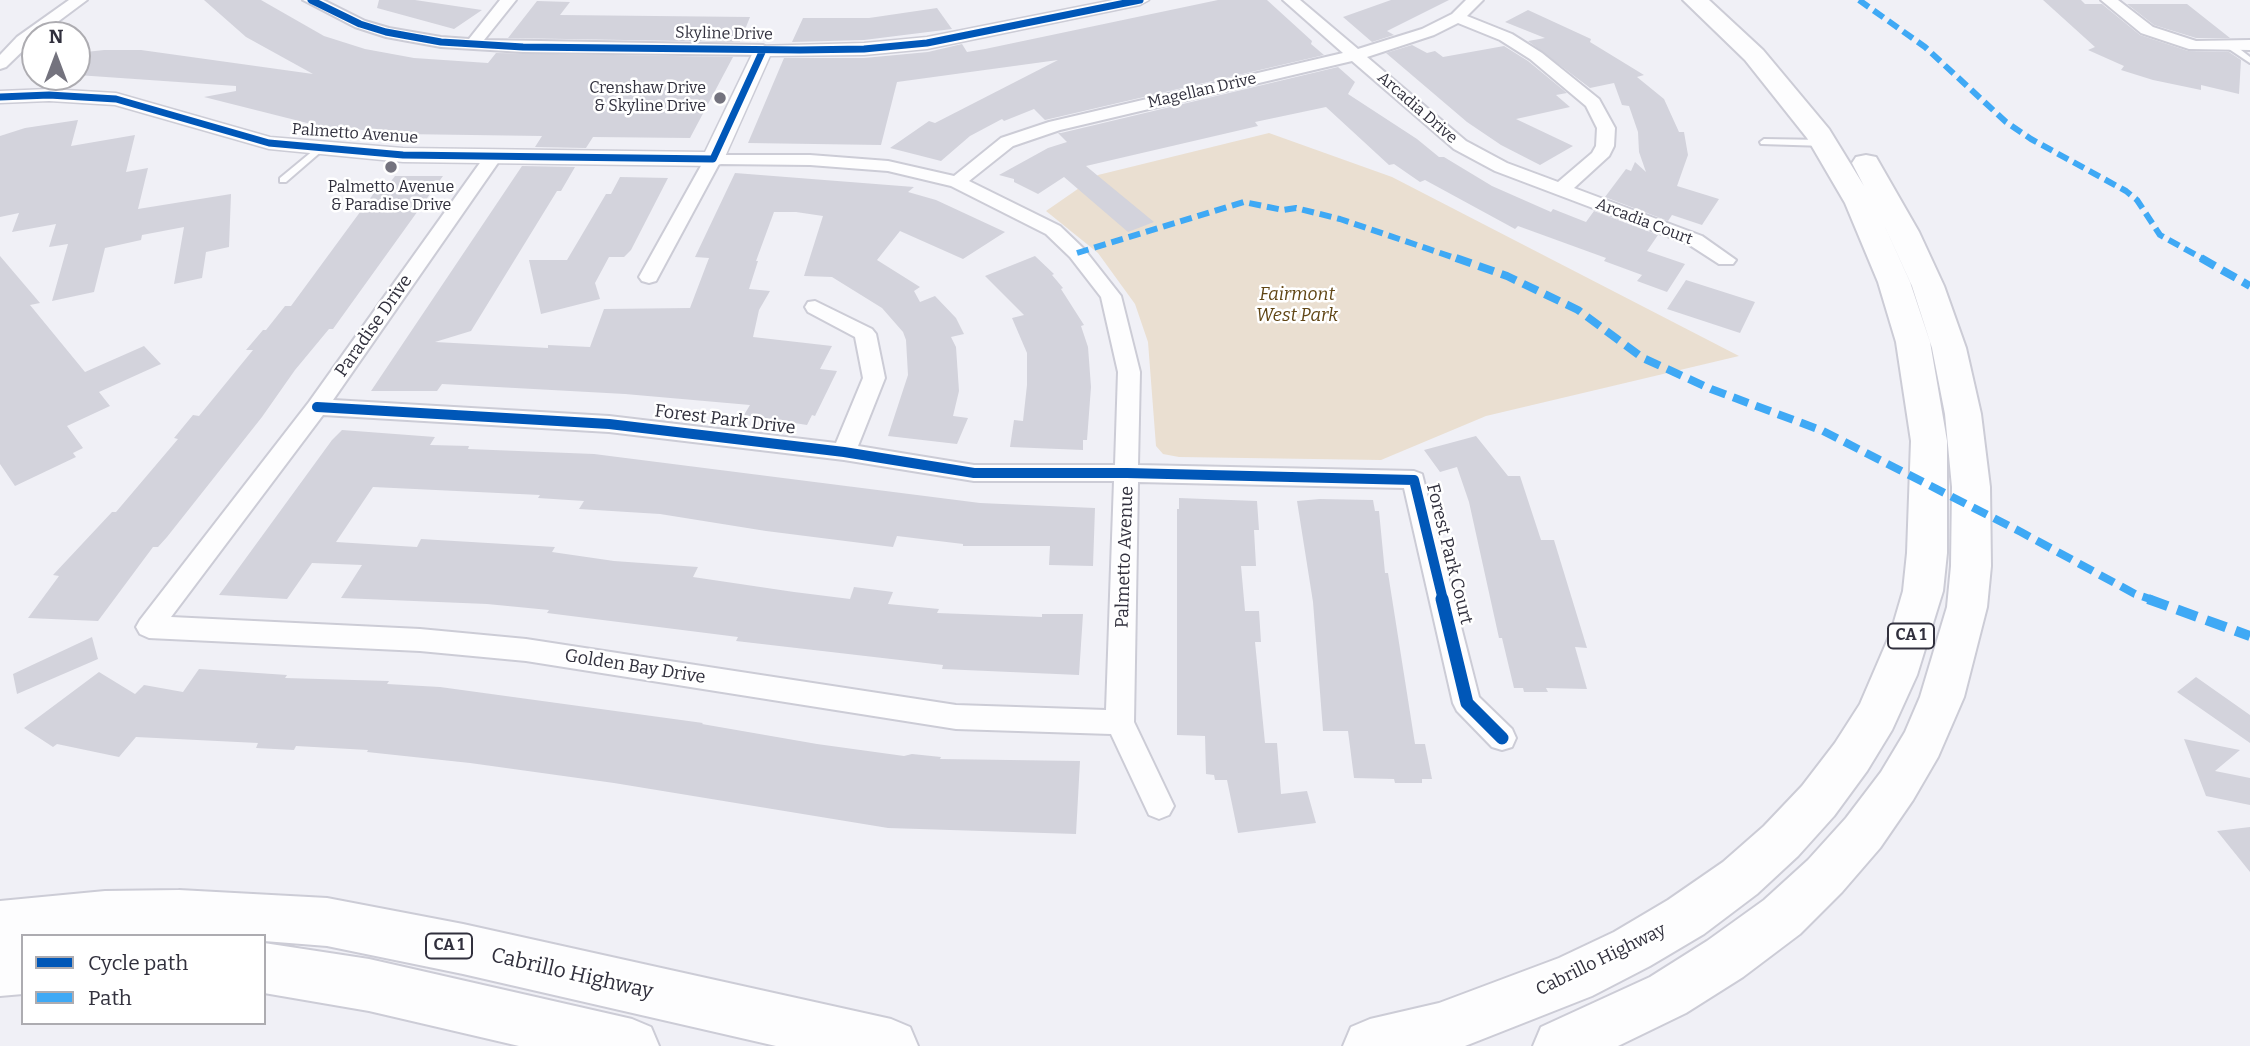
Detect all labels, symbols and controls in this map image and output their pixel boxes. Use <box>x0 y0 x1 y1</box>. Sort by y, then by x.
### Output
north arrow <box>21 21 91 91</box>
street label: Skyline Drive <box>675 24 773 44</box>
text: N <box>49 25 63 48</box>
street label: Arcadia Drive <box>1373 68 1461 148</box>
street label: Magellan Drive <box>1146 69 1258 113</box>
place label: Crenshaw Drive & Skyline Drive <box>589 79 706 117</box>
marker: Crenshaw Drive & Skyline Drive <box>712 90 728 106</box>
street label: Palmetto Avenue <box>291 120 419 148</box>
marker: Palmetto Avenue & Paradise Drive <box>383 159 399 175</box>
place label: Palmetto Avenue & Paradise Drive <box>328 178 454 216</box>
street label: Arcadia Court <box>1593 195 1695 249</box>
street label: Paradise Drive <box>331 271 417 381</box>
park label: Fairmont West Park <box>1256 284 1338 326</box>
street label: Forest Park Drive <box>653 401 797 439</box>
street label: Forest Park Court <box>1421 481 1477 627</box>
street label: Palmetto Avenue <box>1112 485 1138 629</box>
road number: CA 1 <box>1888 624 1934 649</box>
street label: Golden Bay Drive <box>563 645 707 689</box>
street label: Cabrillo Highway <box>1532 919 1670 1001</box>
legend <box>21 934 266 1025</box>
road number: CA 1 <box>426 934 472 958</box>
street label: Cabrillo Highway <box>488 943 656 1005</box>
text: Cycle path <box>88 950 188 976</box>
text: Path <box>88 985 132 1011</box>

